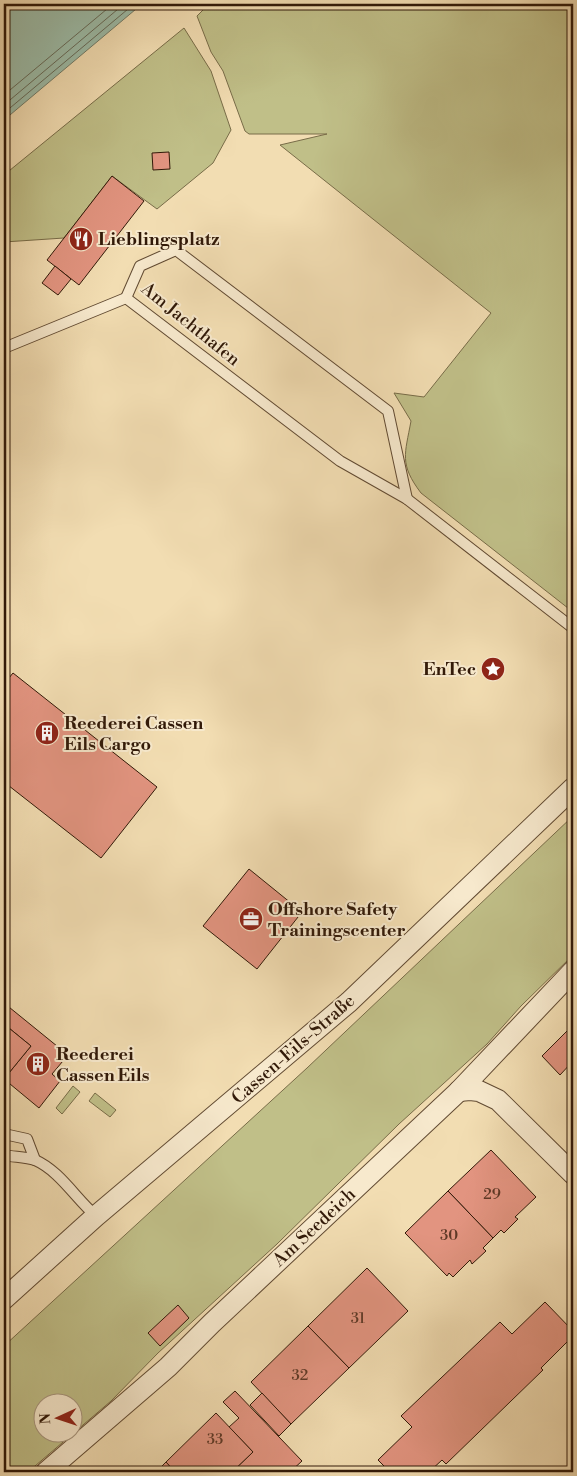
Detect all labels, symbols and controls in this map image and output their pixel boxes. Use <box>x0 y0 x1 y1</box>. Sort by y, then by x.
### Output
restaurant icon: Lieblingsplatz <box>68 226 94 252</box>
place label: Lieblingsplatz <box>98 228 220 251</box>
street label: Am Jachthafen <box>136 277 245 371</box>
place icon: EnTec <box>480 656 506 682</box>
place label: EnTec <box>423 658 476 681</box>
place label: Reederei Cassen Eils Cargo <box>64 712 203 756</box>
building icon: Reederei Cassen Eils Cargo <box>34 720 60 746</box>
place label: Offshore Safety Trainingscenter <box>268 898 406 942</box>
office icon: Offshore Safety Trainingscenter <box>238 906 264 932</box>
street label: Cassen-Eils-Straße <box>227 990 360 1109</box>
place label: Reederei Cassen Eils <box>56 1043 150 1087</box>
building icon: Reederei Cassen Eils <box>25 1051 51 1077</box>
street label: Am Seedeich <box>267 1183 361 1272</box>
house number: 29 <box>483 1185 501 1204</box>
house number: 30 <box>440 1226 458 1245</box>
house number: 31 <box>351 1309 366 1328</box>
house number: 32 <box>292 1366 308 1385</box>
north arrow <box>32 1394 82 1444</box>
text: N <box>37 1413 55 1425</box>
house number: 33 <box>207 1430 223 1449</box>

